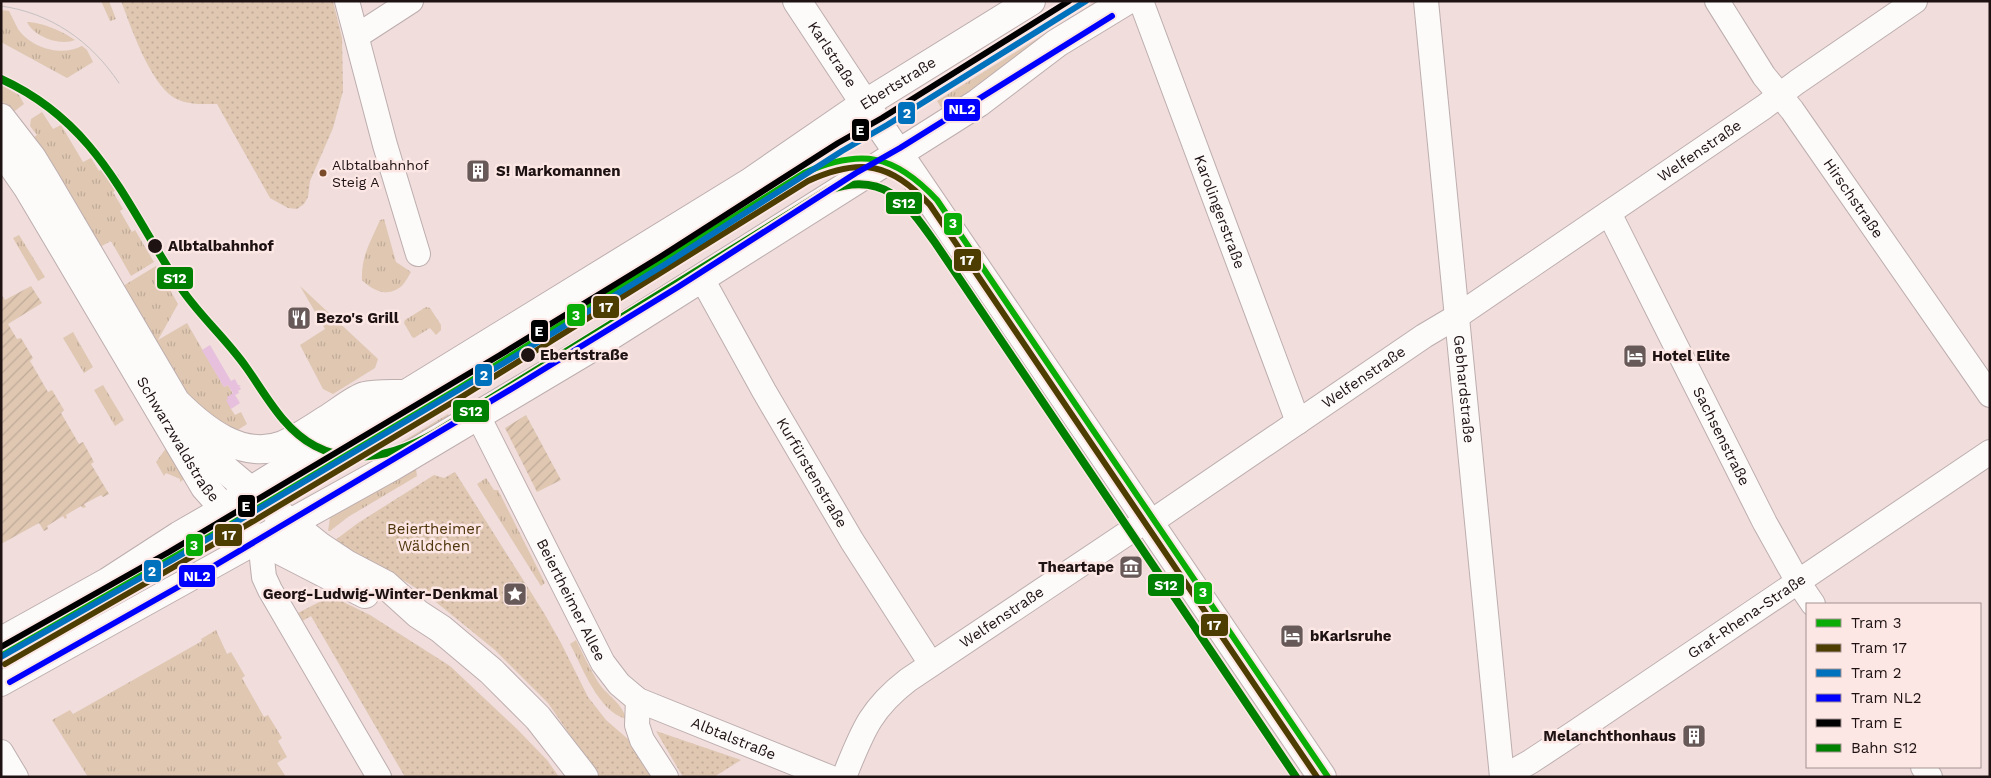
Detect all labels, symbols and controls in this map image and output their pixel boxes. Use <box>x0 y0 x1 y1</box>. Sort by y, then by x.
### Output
street label: Karlstraße <box>804 18 861 91</box>
street label: Ebertstraße <box>857 53 939 114</box>
line badge: NL2 <box>943 98 981 122</box>
line badge: 2 <box>897 101 916 125</box>
text: NL2 <box>948 101 976 117</box>
text: 2 <box>903 105 911 121</box>
street label: Welfenstraße <box>1654 116 1745 186</box>
line badge: E <box>851 118 870 142</box>
text: E <box>856 122 865 138</box>
street label: Karolingerstraße <box>1190 152 1249 271</box>
street label: Hirschstraße <box>1819 155 1887 242</box>
place label: Albtalbahnhof Steig A <box>332 157 429 190</box>
building icon: S! Markomannen <box>465 158 491 184</box>
place label: S! Markomannen <box>496 162 621 180</box>
marker: Albtalbahnhof Steig A <box>318 168 328 178</box>
line badge: S12 <box>885 191 923 215</box>
text: S12 <box>892 195 916 211</box>
line badge: 3 <box>943 212 963 236</box>
text: 3 <box>949 215 957 231</box>
marker: Albtalbahnhof <box>146 237 164 255</box>
place label: Albtalbahnhof <box>168 237 275 255</box>
line badge: 17 <box>953 248 982 272</box>
text: 17 <box>960 252 975 268</box>
line badge: S12 <box>156 266 194 290</box>
text: S12 <box>163 270 187 286</box>
line badge: 17 <box>592 295 620 319</box>
text: 17 <box>599 299 614 315</box>
line badge: 3 <box>566 303 586 327</box>
restaurant icon: Bezo's Grill <box>286 305 312 331</box>
text: 3 <box>572 307 580 323</box>
place label: Bezo's Grill <box>316 309 399 327</box>
line badge: E <box>530 319 549 343</box>
text: E <box>535 323 544 339</box>
street label: Gebhardstraße <box>1450 334 1478 444</box>
street label: Welfenstraße <box>1318 342 1409 412</box>
hotel icon: Hotel Elite <box>1622 343 1648 369</box>
marker: Ebertstraße <box>519 346 537 364</box>
place label: Ebertstraße <box>540 346 629 364</box>
place label: Hotel Elite <box>1652 347 1731 365</box>
line badge: 2 <box>474 363 493 387</box>
text: 2 <box>480 367 488 383</box>
street label: Schwarzwaldstraße <box>133 373 223 506</box>
street label: Sachsenstraße <box>1689 384 1754 489</box>
line badge: S12 <box>452 399 490 423</box>
text: S12 <box>459 403 483 419</box>
street label: Kurfürstenstraße <box>773 414 851 531</box>
line badge: E <box>237 494 256 518</box>
text: E <box>242 498 251 514</box>
park label: Beiertheimer Wäldchen <box>387 520 481 555</box>
line badge: 17 <box>214 523 243 547</box>
text: 17 <box>222 527 237 543</box>
line badge: 3 <box>185 533 204 557</box>
street label: Beiertheimer Allee <box>533 536 609 664</box>
text: 3 <box>190 537 198 553</box>
museum icon: Theartape <box>1118 554 1144 580</box>
place label: Theartape <box>1038 558 1114 576</box>
line badge: 2 <box>143 559 162 583</box>
text: 2 <box>148 563 156 579</box>
line badge: NL2 <box>178 564 216 588</box>
text: NL2 <box>183 568 211 584</box>
street label: Graf-Rhena-Straße <box>1684 570 1809 663</box>
line badge: S12 <box>1147 573 1185 597</box>
text: S12 <box>1154 577 1178 593</box>
place icon: Georg-Ludwig-Winter-Denkmal <box>502 581 528 607</box>
line badge: 3 <box>1193 581 1213 605</box>
street label: Welfenstraße <box>956 583 1047 652</box>
text: 3 <box>1199 584 1207 600</box>
place label: Georg-Ludwig-Winter-Denkmal <box>263 585 498 603</box>
legend <box>1806 603 1981 768</box>
line badge: 17 <box>1200 613 1229 637</box>
text: Tram 3 <box>1851 614 1902 632</box>
text: 17 <box>1207 617 1222 633</box>
hotel icon: bKarlsruhe <box>1279 623 1305 649</box>
place label: bKarlsruhe <box>1310 627 1392 645</box>
text: Tram 17 <box>1851 639 1907 657</box>
text: Tram 2 <box>1851 664 1902 682</box>
text: Tram NL2 <box>1851 689 1922 707</box>
street label: Albtalstraße <box>688 713 778 764</box>
text: Tram E <box>1851 714 1902 732</box>
building icon: Melanchthonhaus <box>1681 723 1707 749</box>
place label: Melanchthonhaus <box>1543 727 1676 745</box>
text: Bahn S12 <box>1851 739 1917 757</box>

